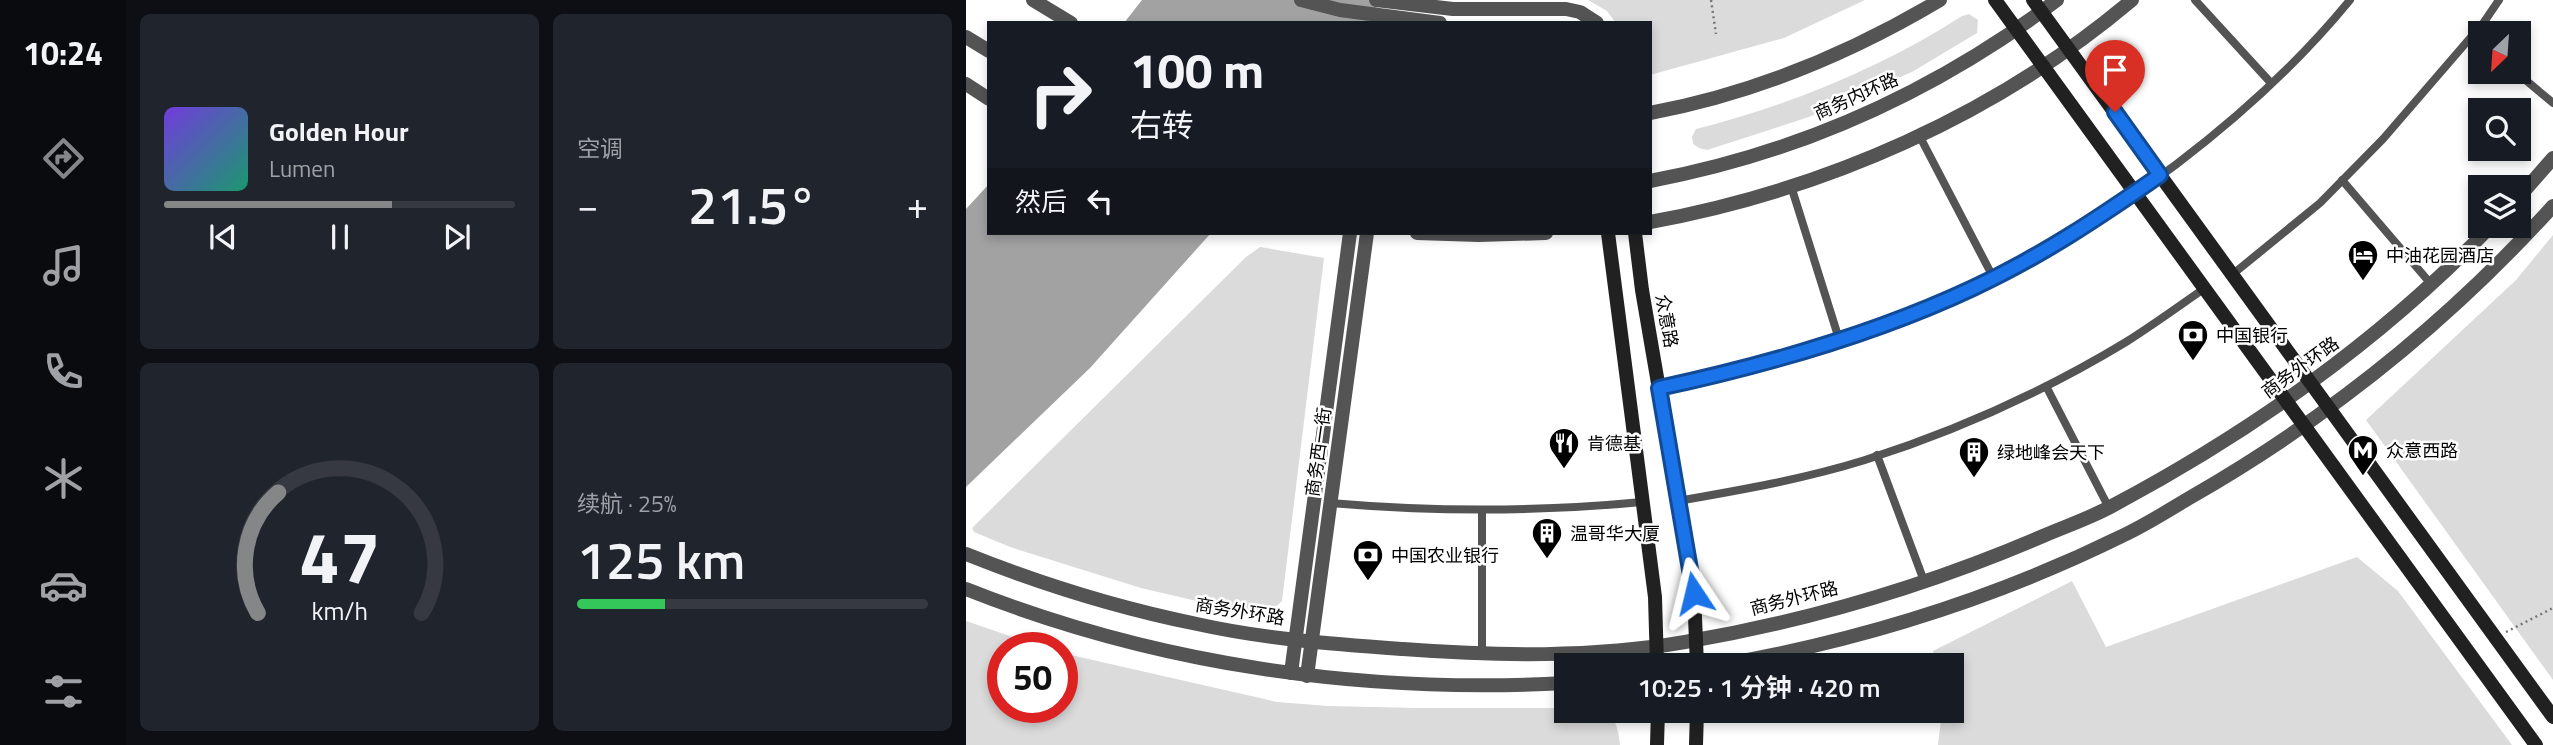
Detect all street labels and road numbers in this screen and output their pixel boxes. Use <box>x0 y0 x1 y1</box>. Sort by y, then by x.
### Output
street label: 商务内环路 <box>1809 65 1903 127</box>
street label: 众意路 <box>1649 292 1685 350</box>
street label: 商务外环路 <box>2256 330 2344 404</box>
street label: 商务西一街 <box>1298 406 1338 498</box>
street label: 商务外环路 <box>1747 574 1841 622</box>
street label: 商务外环路 <box>1193 591 1287 631</box>

